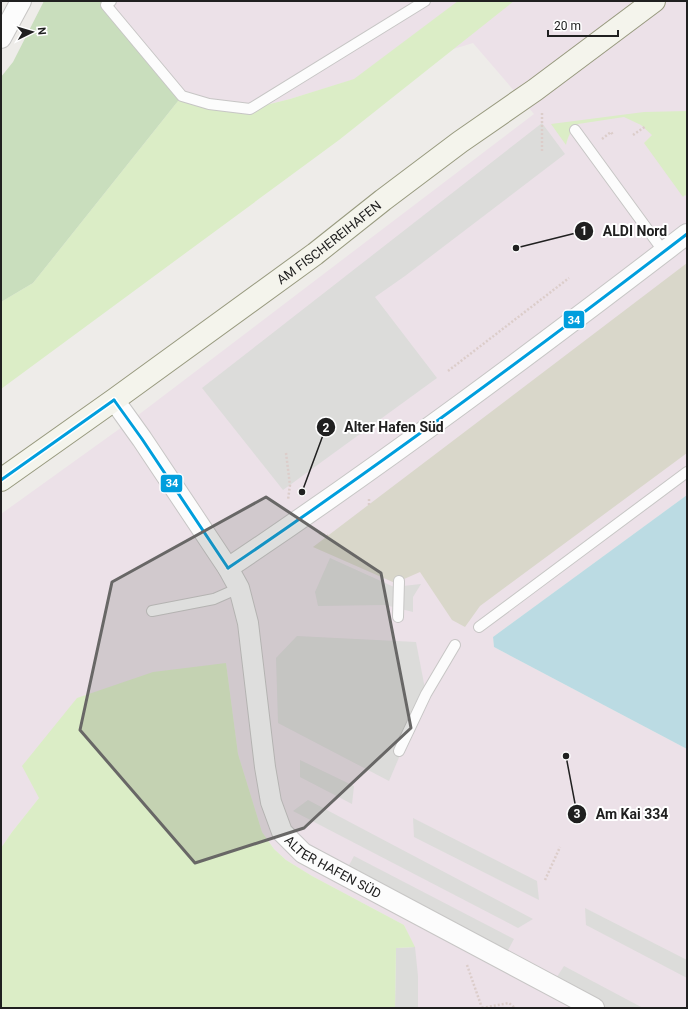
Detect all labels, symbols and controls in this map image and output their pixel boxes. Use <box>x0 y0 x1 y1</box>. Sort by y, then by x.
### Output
north arrow <box>12 12 52 52</box>
scale bar <box>548 12 618 38</box>
text: 20 m <box>554 19 581 33</box>
text: N <box>35 27 48 36</box>
street label: AM FISCHEREIHAFEN <box>274 197 384 287</box>
callout: ALDI Nord <box>574 218 675 244</box>
text: ALDI Nord <box>603 223 667 239</box>
text: 1 <box>581 224 587 238</box>
line badge: 34 <box>563 310 585 329</box>
text: 34 <box>568 314 581 327</box>
callout: Alter Hafen Süd <box>316 414 452 440</box>
text: Alter Hafen Süd <box>344 419 444 435</box>
text: 2 <box>323 421 330 435</box>
line badge: 34 <box>160 474 183 493</box>
text: 34 <box>166 477 179 490</box>
callout: Am Kai 334 <box>567 801 676 827</box>
text: Am Kai 334 <box>596 806 668 822</box>
text: 3 <box>574 807 581 821</box>
street label: ALTER HAFEN SÜD <box>282 832 384 901</box>

